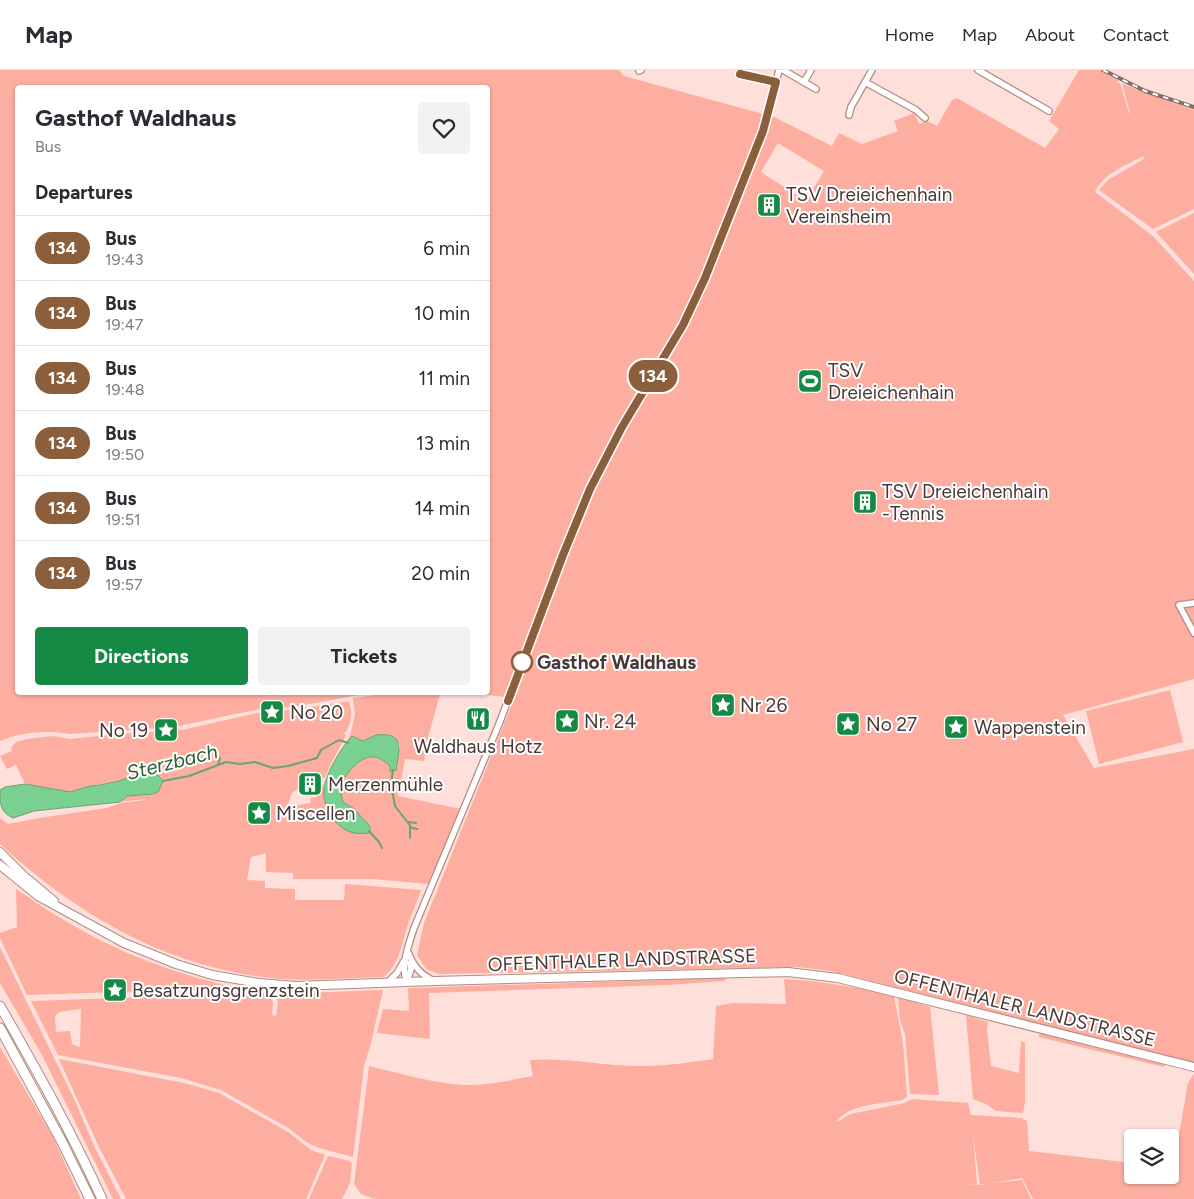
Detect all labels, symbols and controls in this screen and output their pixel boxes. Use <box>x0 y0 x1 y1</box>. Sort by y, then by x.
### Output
text: Map <box>25 20 73 49</box>
text: Home <box>885 24 934 46</box>
text: Map <box>962 24 997 46</box>
text: About <box>1025 24 1075 46</box>
text: Contact <box>1103 24 1169 46</box>
button: heart <box>418 102 470 154</box>
text: Gasthof Waldhaus <box>35 103 236 132</box>
text: Bus <box>35 137 61 156</box>
text: Departures <box>35 181 133 204</box>
place label: TSV Dreieichenhain Vereinsheim <box>786 183 952 228</box>
building icon: TSV Dreieichenhain Vereinsheim <box>756 192 782 218</box>
text: Bus <box>105 227 136 250</box>
text: 134 <box>48 237 77 259</box>
text: 6 min <box>423 237 470 260</box>
text: 19:43 <box>105 250 143 269</box>
text: Bus <box>105 292 136 315</box>
text: 134 <box>48 302 77 324</box>
text: 10 min <box>414 302 470 325</box>
text: 19:47 <box>105 315 143 334</box>
text: Bus <box>105 357 136 380</box>
place label: TSV Dreieichenhain <box>828 359 954 404</box>
line badge: 134 <box>624 360 682 392</box>
text: 134 <box>639 365 668 387</box>
text: 134 <box>48 367 77 389</box>
text: 11 min <box>418 367 470 390</box>
sports icon: TSV Dreieichenhain <box>797 368 823 394</box>
text: 19:48 <box>105 380 144 399</box>
text: Bus <box>105 422 136 445</box>
text: 134 <box>48 432 77 454</box>
text: 13 min <box>416 432 470 455</box>
text: 19:50 <box>105 445 144 464</box>
place label: TSV Dreieichenhain -Tennis <box>882 480 1048 525</box>
text: Bus <box>105 487 136 510</box>
building icon: TSV Dreieichenhain -Tennis <box>852 489 878 515</box>
text: 134 <box>48 497 77 519</box>
text: 14 min <box>414 497 470 520</box>
text: 19:51 <box>105 510 141 529</box>
text: Bus <box>105 552 136 575</box>
text: 134 <box>48 562 77 584</box>
text: 20 min <box>411 562 470 585</box>
text: 19:57 <box>105 575 143 594</box>
button: Directions <box>35 627 248 685</box>
button: Tickets <box>258 627 470 685</box>
marker: Gasthof Waldhaus <box>511 651 533 673</box>
place label: Gasthof Waldhaus <box>537 651 696 674</box>
place icon: Nr 26 <box>710 692 736 718</box>
place label: Nr 26 <box>740 694 787 717</box>
place icon: No 20 <box>259 699 285 725</box>
place label: No 20 <box>290 701 343 724</box>
restaurant icon: Waldhaus Hotz <box>465 706 491 732</box>
place icon: Nr. 24 <box>554 708 580 734</box>
place label: Nr. 24 <box>584 710 636 733</box>
place icon: No 27 <box>835 711 861 737</box>
place label: No 27 <box>866 713 917 736</box>
place icon: Wappenstein <box>943 714 969 740</box>
place label: Wappenstein <box>974 716 1086 739</box>
place icon: No 19 <box>153 717 179 743</box>
place label: No 19 <box>99 719 148 742</box>
place label: Waldhaus Hotz <box>414 735 542 758</box>
water label: Sterzbach <box>124 739 220 785</box>
building icon: Merzenmühle <box>297 771 323 797</box>
place label: Merzenmühle <box>328 773 443 796</box>
place icon: Miscellen <box>246 800 272 826</box>
place label: Miscellen <box>276 802 355 825</box>
street label: OFFENTHALER LANDSTRASSE <box>487 944 757 976</box>
street label: OFFENTHALER LANDSTRASSE <box>892 964 1158 1052</box>
place icon: Besatzungsgrenzstein <box>102 977 128 1003</box>
place label: Besatzungsgrenzstein <box>132 979 320 1002</box>
map controls <box>1124 1129 1179 1184</box>
button: layers <box>1124 1129 1179 1184</box>

